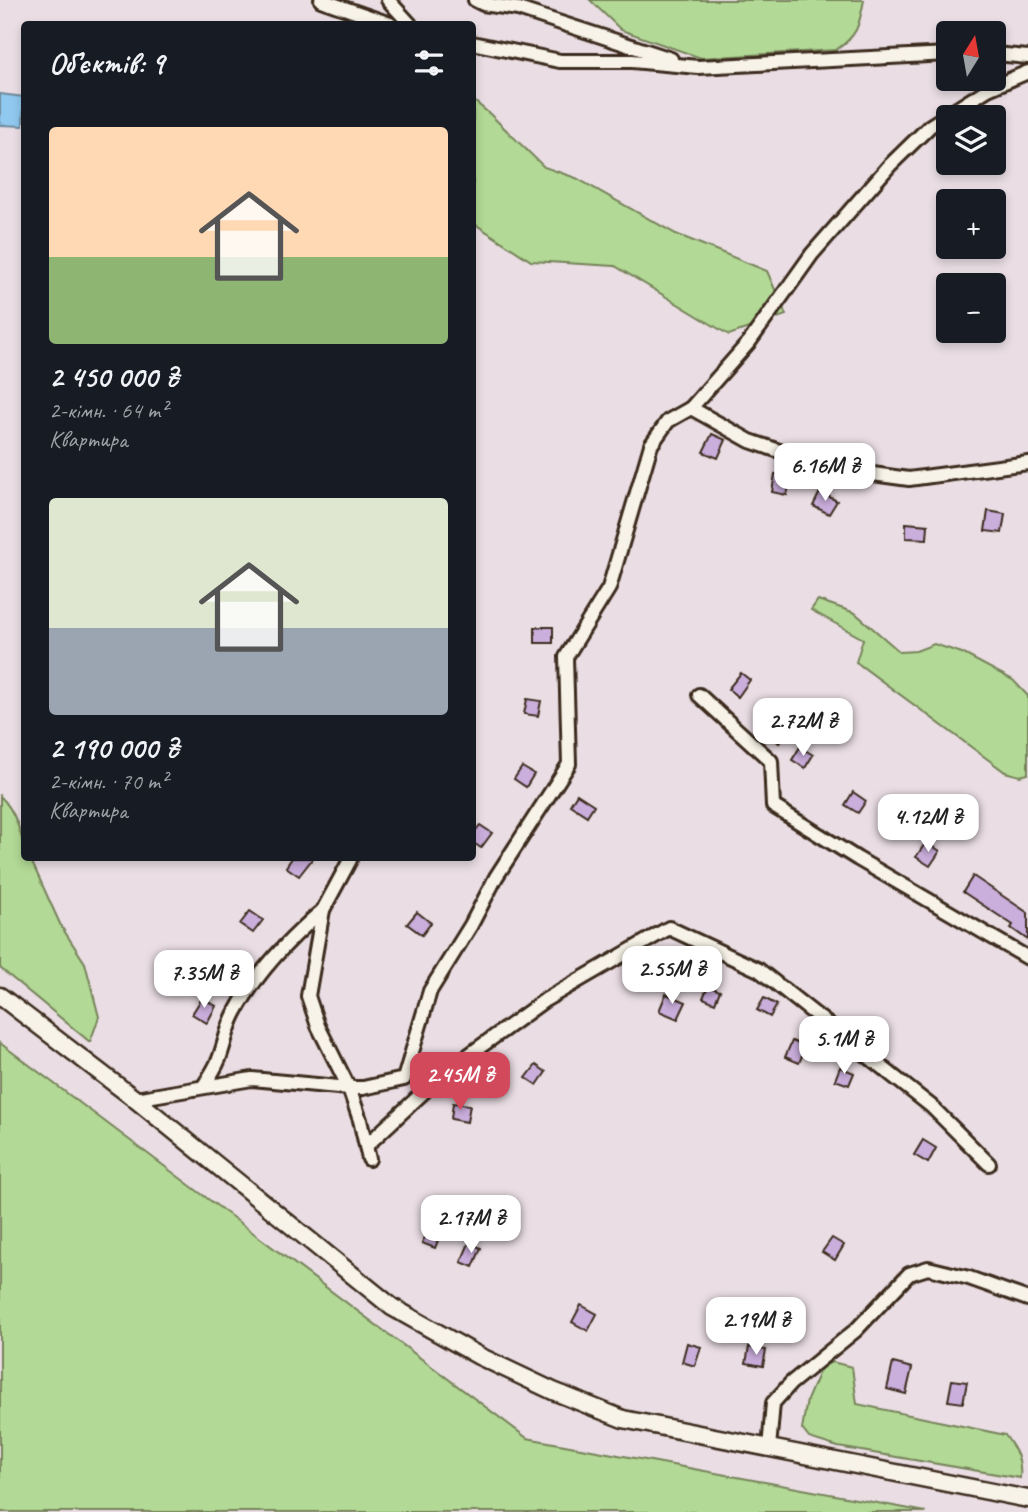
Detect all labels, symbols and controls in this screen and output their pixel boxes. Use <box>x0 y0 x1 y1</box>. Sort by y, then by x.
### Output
north arrow <box>936 21 1006 91</box>
map controls <box>936 21 1006 343</box>
text: Об’єктів: 9 <box>49 44 164 82</box>
icon: filters <box>410 44 448 82</box>
button: layers <box>936 105 1006 175</box>
icon: home <box>186 173 312 299</box>
button: + <box>936 189 1006 259</box>
button: − <box>936 273 1006 343</box>
text: 2 450 000 ₴ <box>49 358 179 396</box>
text: 2-кімн. · 64 m² <box>49 396 167 425</box>
text: Квартира <box>49 425 127 454</box>
pin: 6.16M ₴ <box>760 444 890 503</box>
text: 6.16M ₴ <box>790 451 860 480</box>
icon: home <box>186 544 312 670</box>
pin: 2.72M ₴ <box>738 698 868 758</box>
text: 2.72M ₴ <box>769 706 837 735</box>
text: 2 190 000 ₴ <box>49 729 179 767</box>
text: 2-кімн. · 70 m² <box>49 767 167 796</box>
pin: 4.12M ₴ <box>863 794 993 854</box>
text: Квартира <box>49 796 127 825</box>
text: 4.12M ₴ <box>894 802 962 831</box>
pin: 2.55M ₴ <box>607 946 737 1006</box>
pin: 7.35M ₴ <box>139 950 269 1010</box>
text: 2.55M ₴ <box>638 954 706 983</box>
text: 7.35M ₴ <box>170 958 238 987</box>
pin: 5.1M ₴ <box>787 1016 901 1076</box>
text: 5.1M ₴ <box>815 1024 873 1053</box>
pin: 2.45M ₴ <box>395 1052 525 1112</box>
text: 2.45M ₴ <box>426 1060 494 1089</box>
pin: 2.17M ₴ <box>406 1196 536 1255</box>
text: 2.17M ₴ <box>437 1203 505 1232</box>
pin: 2.19M ₴ <box>691 1298 821 1357</box>
text: 2.19M ₴ <box>722 1305 790 1334</box>

